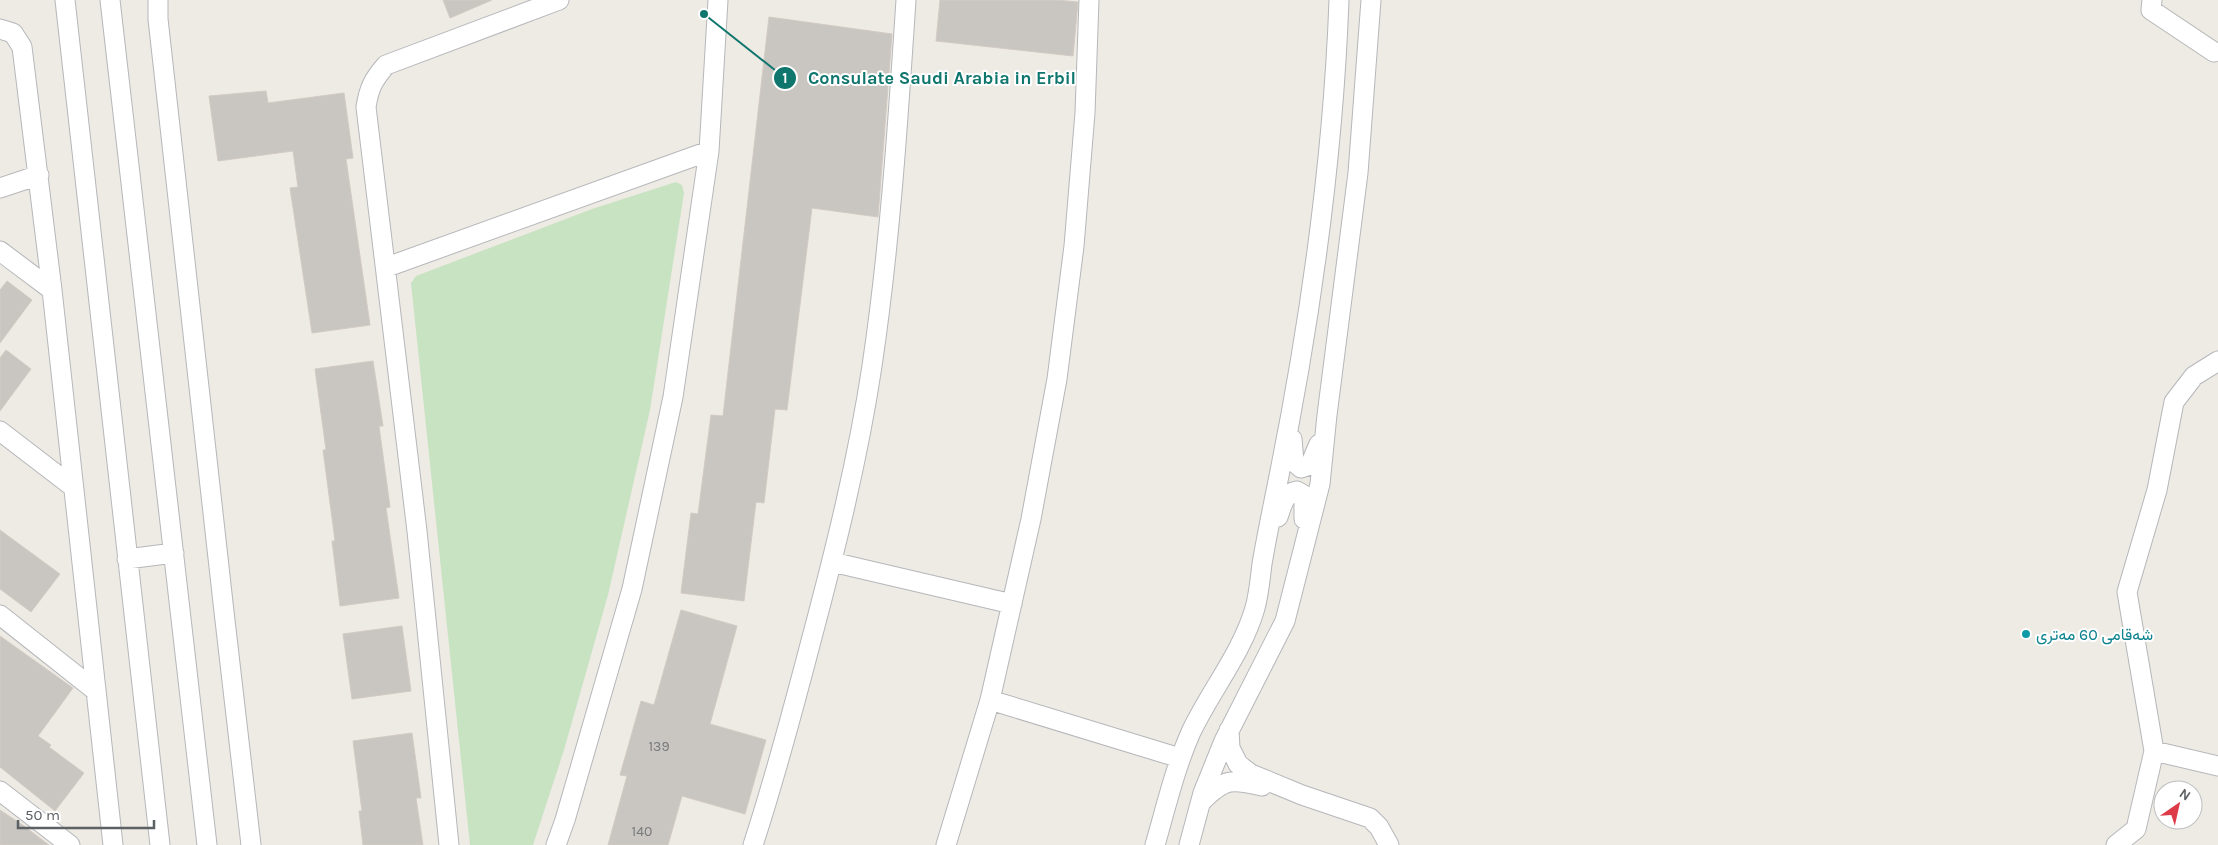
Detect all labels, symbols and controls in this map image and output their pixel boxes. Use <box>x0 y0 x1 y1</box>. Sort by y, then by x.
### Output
callout: Consulate Saudi Arabia in Erbil <box>773 62 1086 95</box>
text: Consulate Saudi Arabia in Erbil <box>808 67 1076 89</box>
text: 1 <box>782 69 788 87</box>
place label: شەقامی 60 مەتری <box>2036 625 2153 645</box>
marker: شەقامی 60 مەتری <box>2020 628 2032 640</box>
house number: 139 <box>648 738 670 755</box>
north arrow <box>2153 780 2203 830</box>
text: N <box>2176 785 2194 804</box>
scale bar <box>18 798 154 830</box>
text: 50 m <box>25 806 60 824</box>
house number: 140 <box>632 823 652 840</box>

